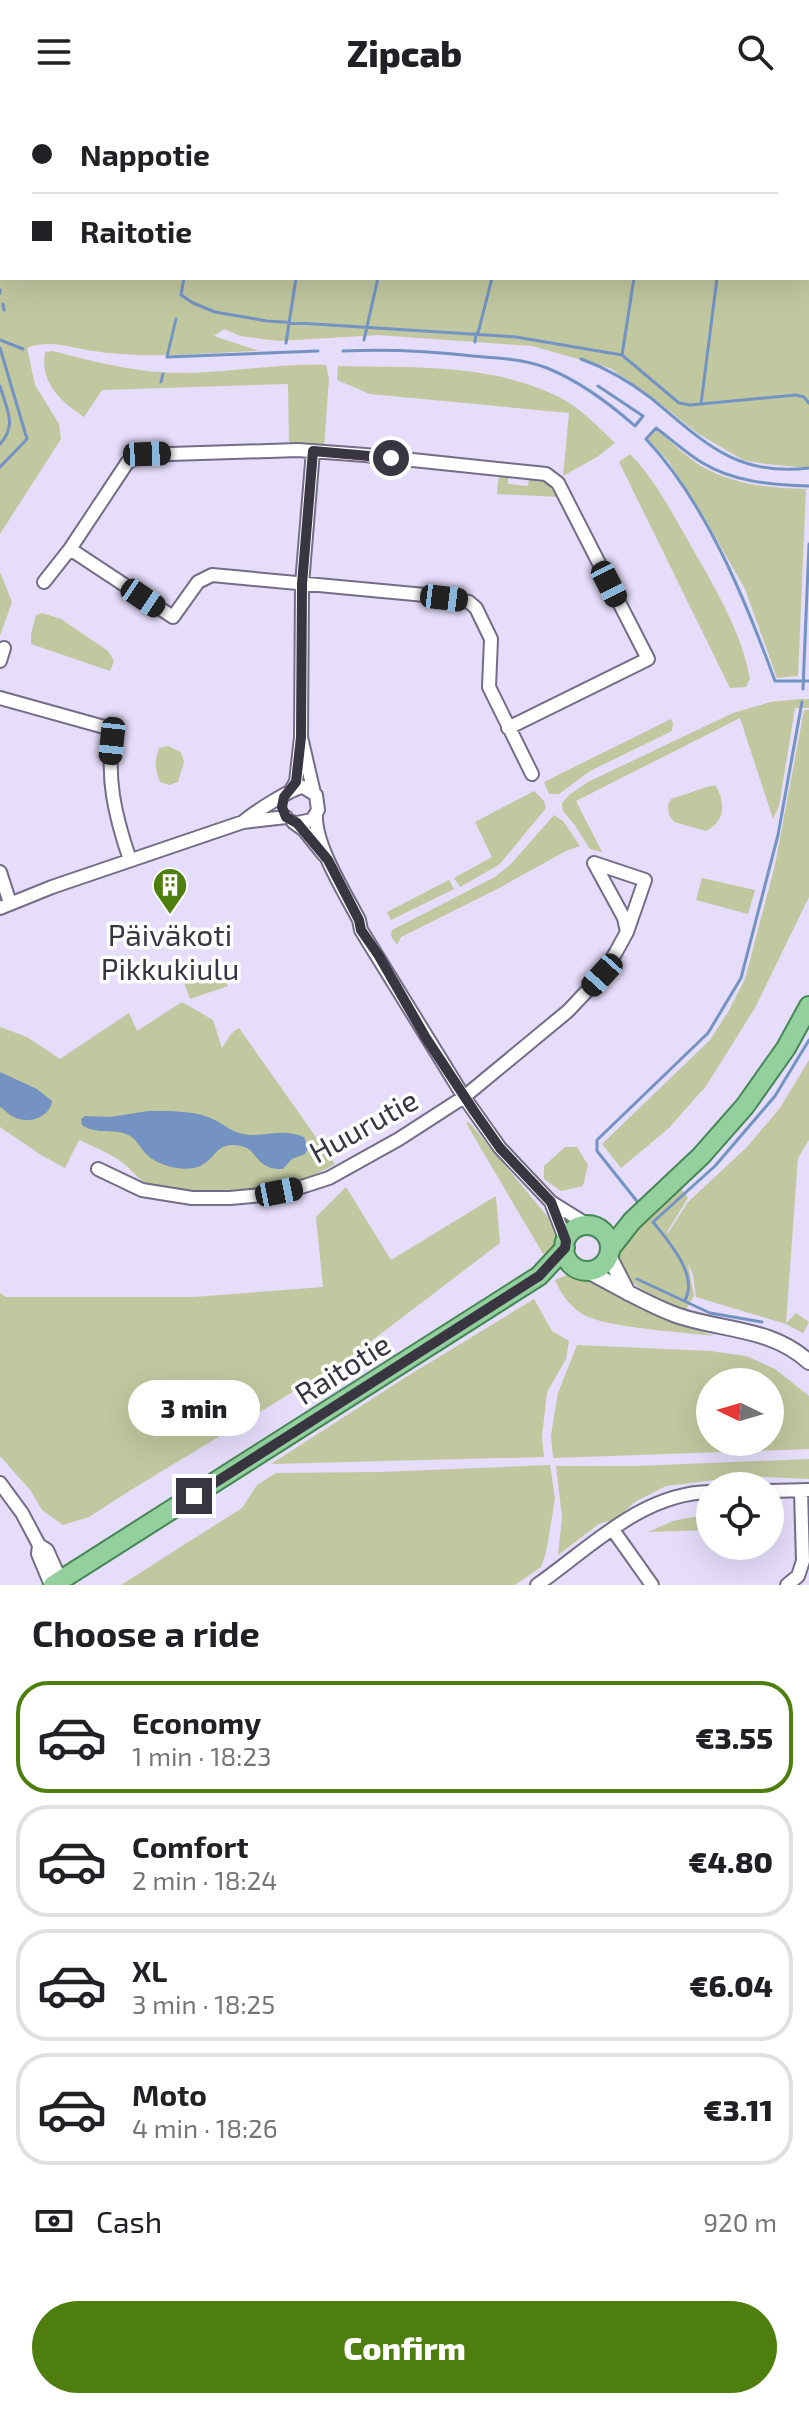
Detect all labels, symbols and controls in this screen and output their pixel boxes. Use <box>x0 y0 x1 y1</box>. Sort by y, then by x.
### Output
icon: menu <box>32 30 76 74</box>
icon: search <box>733 30 777 74</box>
text: Zipcab <box>347 31 462 74</box>
text: Nappotie <box>80 136 210 172</box>
text: Raitotie <box>80 213 192 249</box>
route start <box>373 440 409 476</box>
car <box>123 441 171 467</box>
car <box>587 557 631 611</box>
car <box>116 575 170 621</box>
car <box>419 583 469 613</box>
car <box>98 716 126 766</box>
building icon: Päiväkoti Pikkukiulu <box>151 866 189 916</box>
place label: Päiväkoti Pikkukiulu <box>101 916 239 986</box>
car <box>577 949 627 1001</box>
street label: Huurutie <box>303 1081 423 1169</box>
car <box>253 1176 305 1208</box>
street label: Raitotie <box>288 1325 396 1411</box>
north arrow <box>696 1368 784 1456</box>
map controls <box>696 1368 784 1560</box>
callout: 3 min <box>128 1380 260 1436</box>
text: 3 min <box>161 1392 227 1423</box>
button: locate <box>696 1472 784 1560</box>
route end <box>176 1478 212 1514</box>
text: Choose a ride <box>32 1611 260 1654</box>
icon: car <box>36 1701 108 1773</box>
text: Economy <box>132 1704 261 1740</box>
text: €3.55 <box>695 1719 773 1755</box>
text: 1 min · 18:23 <box>132 1740 272 1771</box>
icon: car <box>36 1825 108 1897</box>
text: Comfort <box>132 1828 249 1864</box>
text: €4.80 <box>688 1843 773 1879</box>
text: 2 min · 18:24 <box>132 1864 277 1895</box>
icon: car <box>36 1949 108 2021</box>
text: XL <box>132 1952 167 1988</box>
text: €6.04 <box>689 1967 773 2003</box>
text: 3 min · 18:25 <box>132 1988 275 2019</box>
icon: car <box>36 2073 108 2145</box>
text: Moto <box>132 2076 207 2112</box>
text: €3.11 <box>703 2091 773 2127</box>
text: 4 min · 18:26 <box>132 2112 278 2143</box>
icon: cash <box>32 2199 76 2243</box>
text: Cash <box>96 2203 162 2239</box>
text: 920 m <box>703 2206 777 2237</box>
button: Confirm <box>32 2301 777 2393</box>

